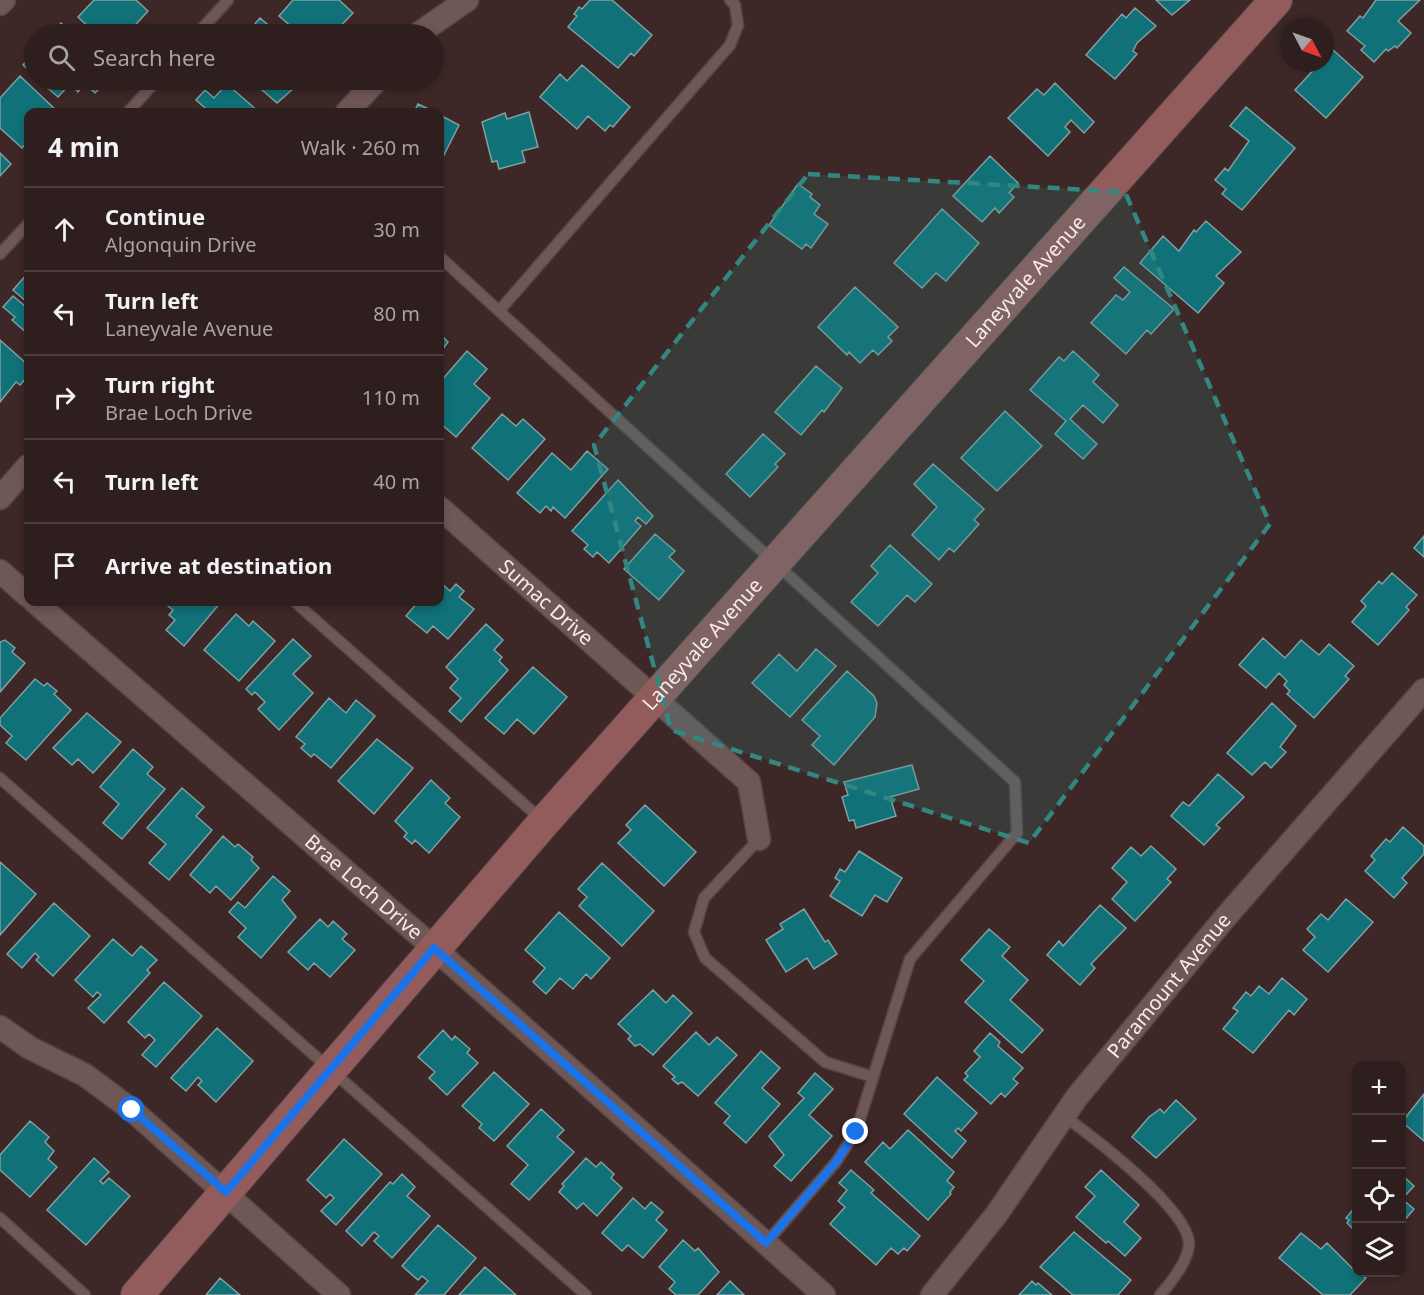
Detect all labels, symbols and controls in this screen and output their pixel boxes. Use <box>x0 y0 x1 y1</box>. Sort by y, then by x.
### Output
north arrow <box>1280 18 1334 72</box>
search box <box>24 24 444 90</box>
icon: search <box>45 41 78 74</box>
text: Search here <box>93 42 215 72</box>
text: 4 min <box>48 129 120 165</box>
text: Walk · 260 m <box>301 134 420 161</box>
text: Continue <box>105 201 205 231</box>
street label: Laneyvale Avenue <box>959 209 1091 353</box>
icon: ahead <box>48 213 81 246</box>
text: 30 m <box>373 216 420 243</box>
text: Algonquin Drive <box>105 231 257 258</box>
text: Turn left <box>105 285 199 315</box>
icon: left <box>48 297 81 330</box>
text: 80 m <box>373 300 420 327</box>
text: Laneyvale Avenue <box>105 315 273 342</box>
text: Turn right <box>105 369 215 399</box>
icon: right <box>48 381 81 414</box>
text: 110 m <box>362 384 420 411</box>
text: Brae Loch Drive <box>105 399 253 426</box>
icon: left <box>48 465 81 498</box>
text: Turn left <box>105 466 199 496</box>
text: 40 m <box>373 468 420 495</box>
icon: arrive <box>48 549 81 582</box>
text: Arrive at destination <box>105 550 332 580</box>
street label: Sumac Drive <box>494 553 600 651</box>
street label: Laneyvale Avenue <box>636 572 768 716</box>
street label: Brae Loch Drive <box>299 828 429 945</box>
street label: Paramount Avenue <box>1101 907 1237 1064</box>
map controls <box>1352 1061 1406 1277</box>
button: + <box>1352 1061 1406 1115</box>
route start <box>118 1096 144 1122</box>
button: − <box>1352 1115 1406 1169</box>
route end <box>842 1118 868 1144</box>
button: locate <box>1352 1169 1406 1223</box>
button: layers <box>1352 1223 1406 1277</box>

